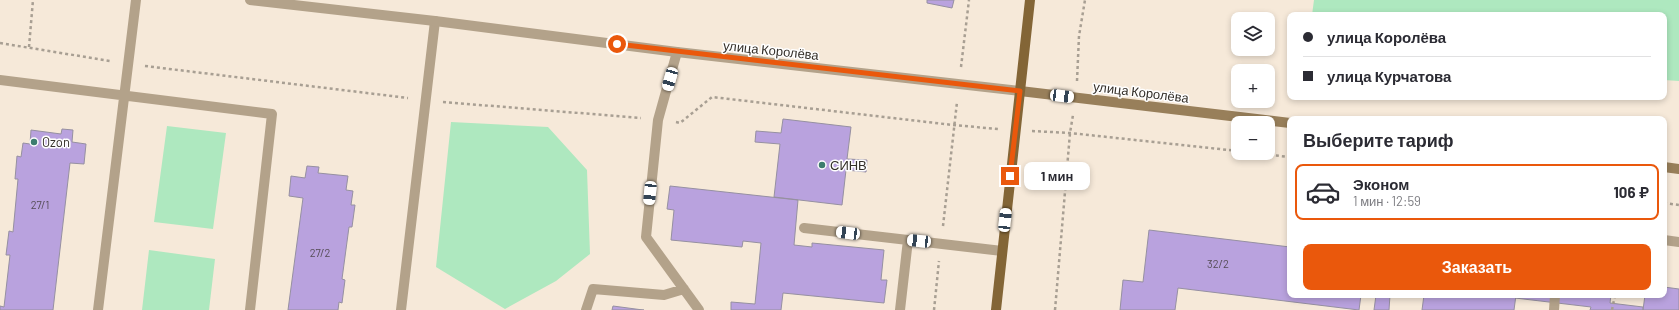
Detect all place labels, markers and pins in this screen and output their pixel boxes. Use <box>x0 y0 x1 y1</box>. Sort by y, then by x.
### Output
place label: Ozon <box>42 134 70 150</box>
marker: Ozon <box>29 137 39 147</box>
place label: СИНВ <box>830 157 867 173</box>
marker: СИНВ <box>817 160 827 170</box>

